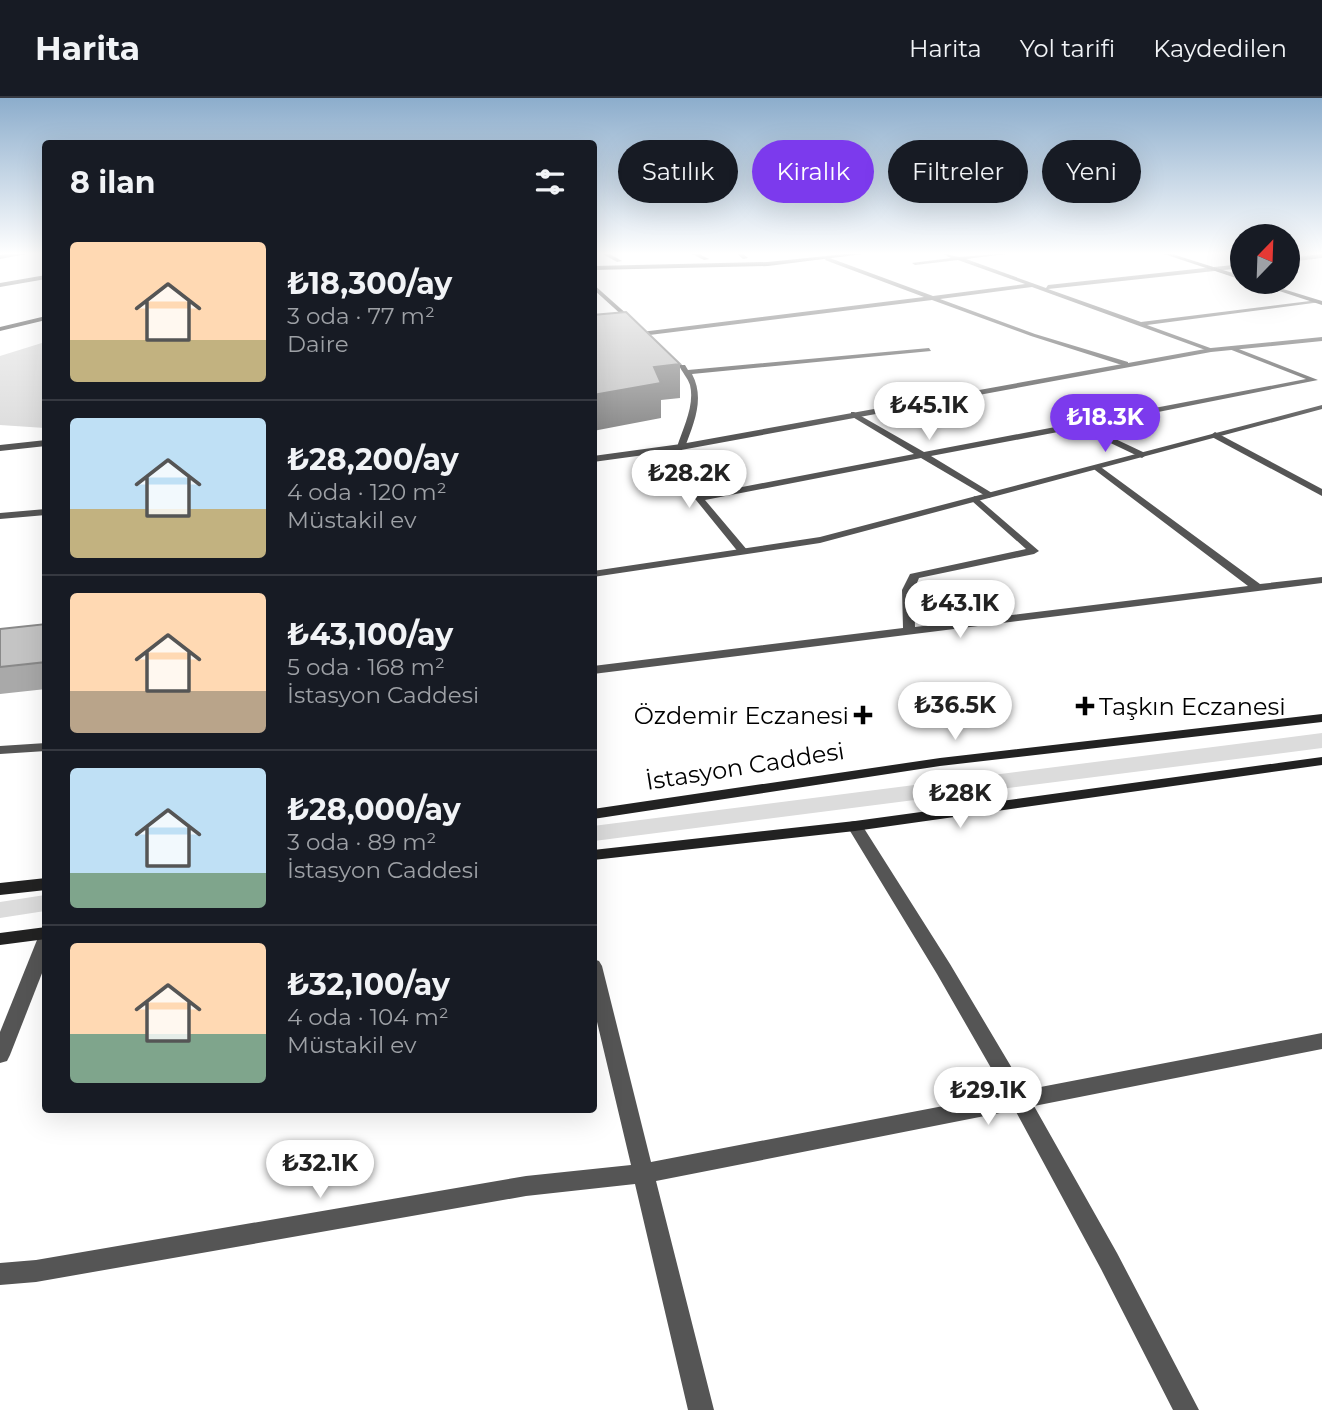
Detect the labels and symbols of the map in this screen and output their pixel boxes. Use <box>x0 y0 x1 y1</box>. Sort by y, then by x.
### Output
north arrow <box>1230 224 1300 294</box>
pin: ₺45.1K <box>872 382 986 442</box>
pin: ₺18.3K <box>1048 394 1162 454</box>
pin: ₺28.2K <box>632 450 746 510</box>
pin: ₺43.1K <box>903 580 1017 640</box>
pin: ₺36.5K <box>898 682 1012 742</box>
place label: Taşkın Eczanesi <box>1099 692 1286 721</box>
marker: Taşkın Eczanesi <box>1077 698 1093 714</box>
place label: Özdemir Eczanesi <box>634 701 849 730</box>
marker: Özdemir Eczanesi <box>855 707 871 723</box>
street label: İstasyon Caddesi <box>644 736 846 796</box>
pin: ₺28K <box>919 770 1001 830</box>
pin: ₺29.1K <box>931 1068 1045 1127</box>
pin: ₺32.1K <box>263 1140 377 1200</box>

